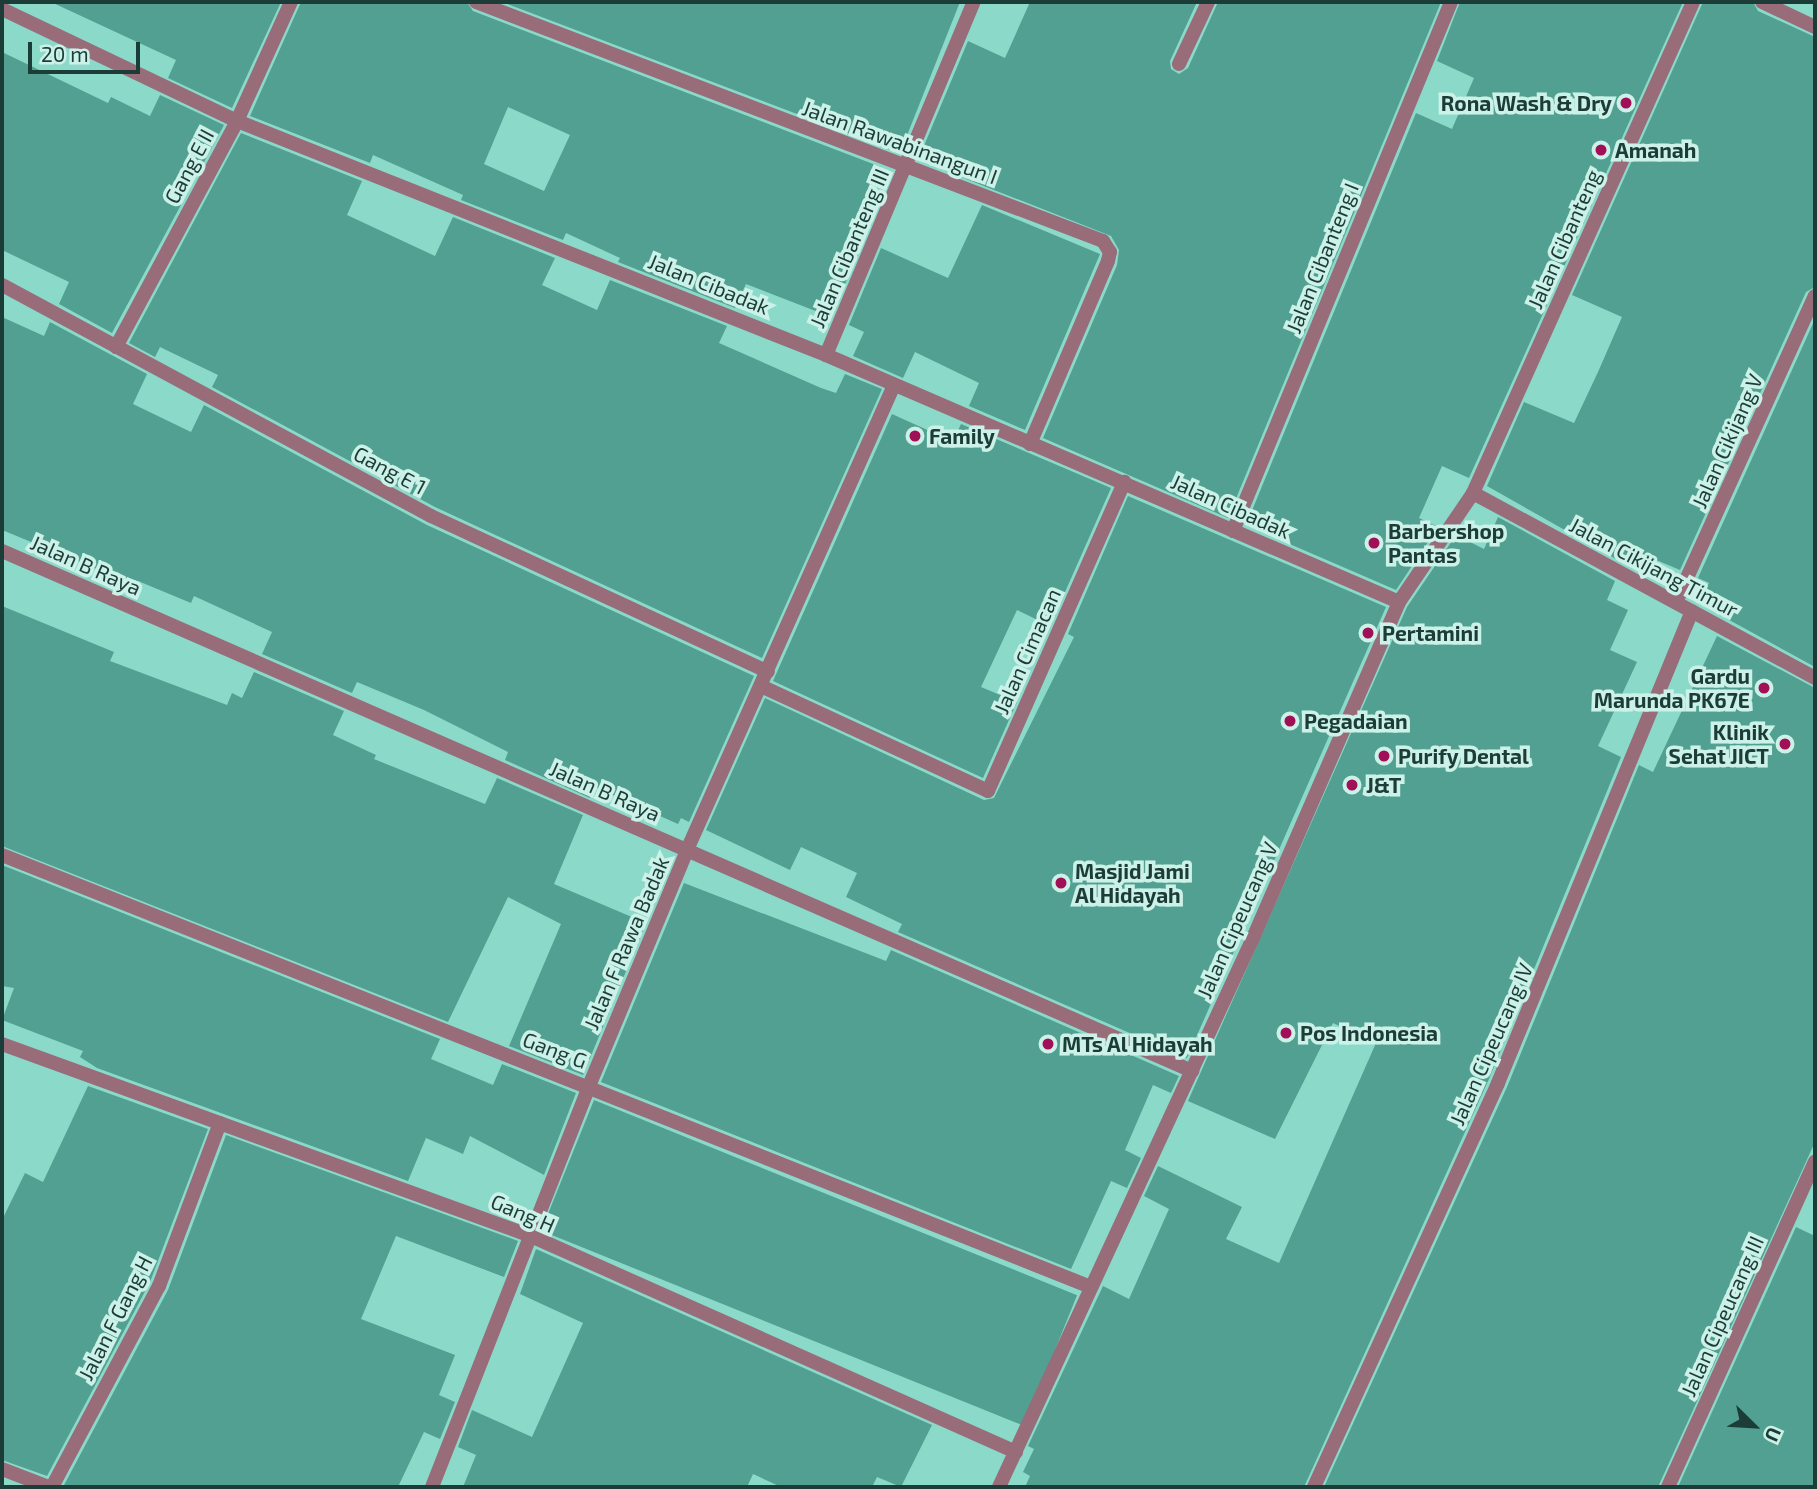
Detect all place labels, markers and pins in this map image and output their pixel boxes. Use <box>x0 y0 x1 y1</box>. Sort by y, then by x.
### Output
place label: Rona Wash & Dry <box>1441 90 1612 116</box>
marker: Rona Wash & Dry <box>1618 95 1634 111</box>
place label: Amanah <box>1615 137 1696 163</box>
marker: Amanah <box>1593 142 1609 158</box>
place label: Family <box>929 423 995 449</box>
marker: Family <box>907 428 923 444</box>
place label: Barbershop Pantas <box>1388 518 1504 568</box>
marker: Barbershop Pantas <box>1366 535 1382 551</box>
place label: Pertamini <box>1382 620 1479 646</box>
marker: Pertamini <box>1360 625 1376 641</box>
place label: Gardu Marunda PK67E <box>1594 663 1750 713</box>
marker: Gardu Marunda PK67E <box>1756 680 1772 696</box>
place label: Pegadaian <box>1304 708 1408 734</box>
marker: Pegadaian <box>1282 713 1298 729</box>
place label: Klinik Sehat JICT <box>1668 719 1769 769</box>
marker: Klinik Sehat JICT <box>1775 734 1795 754</box>
place label: Purify Dental <box>1398 743 1529 769</box>
marker: Purify Dental <box>1376 748 1392 764</box>
place label: J&T <box>1366 772 1401 798</box>
marker: J&T <box>1344 777 1360 793</box>
place label: Masjid Jami Al Hidayah <box>1075 858 1190 908</box>
marker: Masjid Jami Al Hidayah <box>1053 875 1069 891</box>
place label: Pos Indonesia <box>1300 1020 1438 1046</box>
marker: Pos Indonesia <box>1278 1025 1294 1041</box>
place label: MTs Al Hidayah <box>1062 1031 1214 1057</box>
marker: MTs Al Hidayah <box>1040 1036 1056 1052</box>

